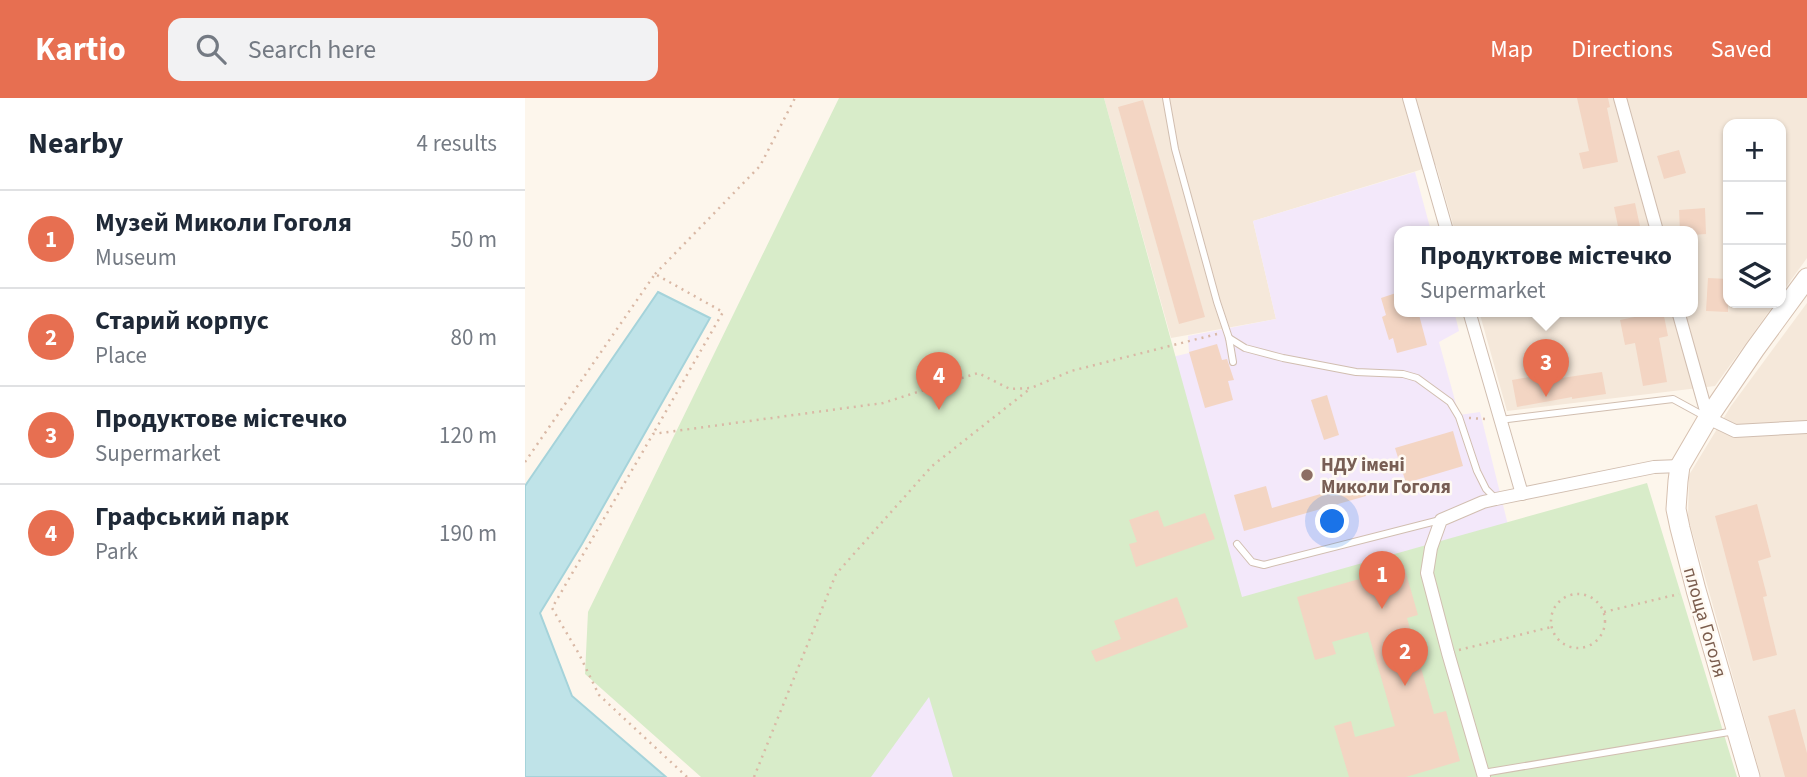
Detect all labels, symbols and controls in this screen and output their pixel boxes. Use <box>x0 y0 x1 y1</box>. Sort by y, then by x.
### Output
search box <box>168 18 658 81</box>
text: Kartio <box>35 26 126 73</box>
icon: search <box>192 30 230 68</box>
text: Search here <box>248 31 376 68</box>
text: Map <box>1490 32 1533 67</box>
text: Directions <box>1571 32 1673 67</box>
text: Saved <box>1711 32 1772 67</box>
map controls <box>1723 119 1786 308</box>
button: + <box>1723 119 1786 182</box>
text: Nearby <box>28 122 123 165</box>
text: 4 results <box>417 127 497 160</box>
button: − <box>1723 182 1786 245</box>
text: Музей Миколи Гоголя <box>95 204 352 241</box>
text: 1 <box>45 223 57 256</box>
text: 50 m <box>450 223 497 256</box>
popup <box>1394 226 1698 317</box>
text: Продуктове містечко <box>1420 237 1672 274</box>
text: Museum <box>95 241 177 274</box>
button: layers <box>1723 245 1786 308</box>
text: Supermarket <box>1420 274 1545 307</box>
text: Старий корпус <box>95 302 269 339</box>
text: 2 <box>45 321 57 354</box>
text: 80 m <box>450 321 497 354</box>
text: Place <box>95 339 147 372</box>
pin: 3 <box>1523 339 1569 397</box>
pin: 4 <box>916 352 962 410</box>
text: Продуктове містечко <box>95 400 347 437</box>
text: 3 <box>45 419 57 452</box>
text: 120 m <box>439 419 497 452</box>
text: Supermarket <box>95 437 221 470</box>
place label: НДУ імені Миколи Гоголя <box>1321 452 1451 501</box>
marker: НДУ імені Миколи Гоголя <box>1299 467 1315 483</box>
text: Графський парк <box>95 498 289 535</box>
your location <box>1315 504 1349 538</box>
text: 4 <box>45 517 57 550</box>
text: 190 m <box>439 517 497 550</box>
text: Park <box>95 535 138 568</box>
pin: 1 <box>1359 551 1405 609</box>
street label: площа Гоголя <box>1676 564 1733 681</box>
pin: 2 <box>1382 628 1428 686</box>

